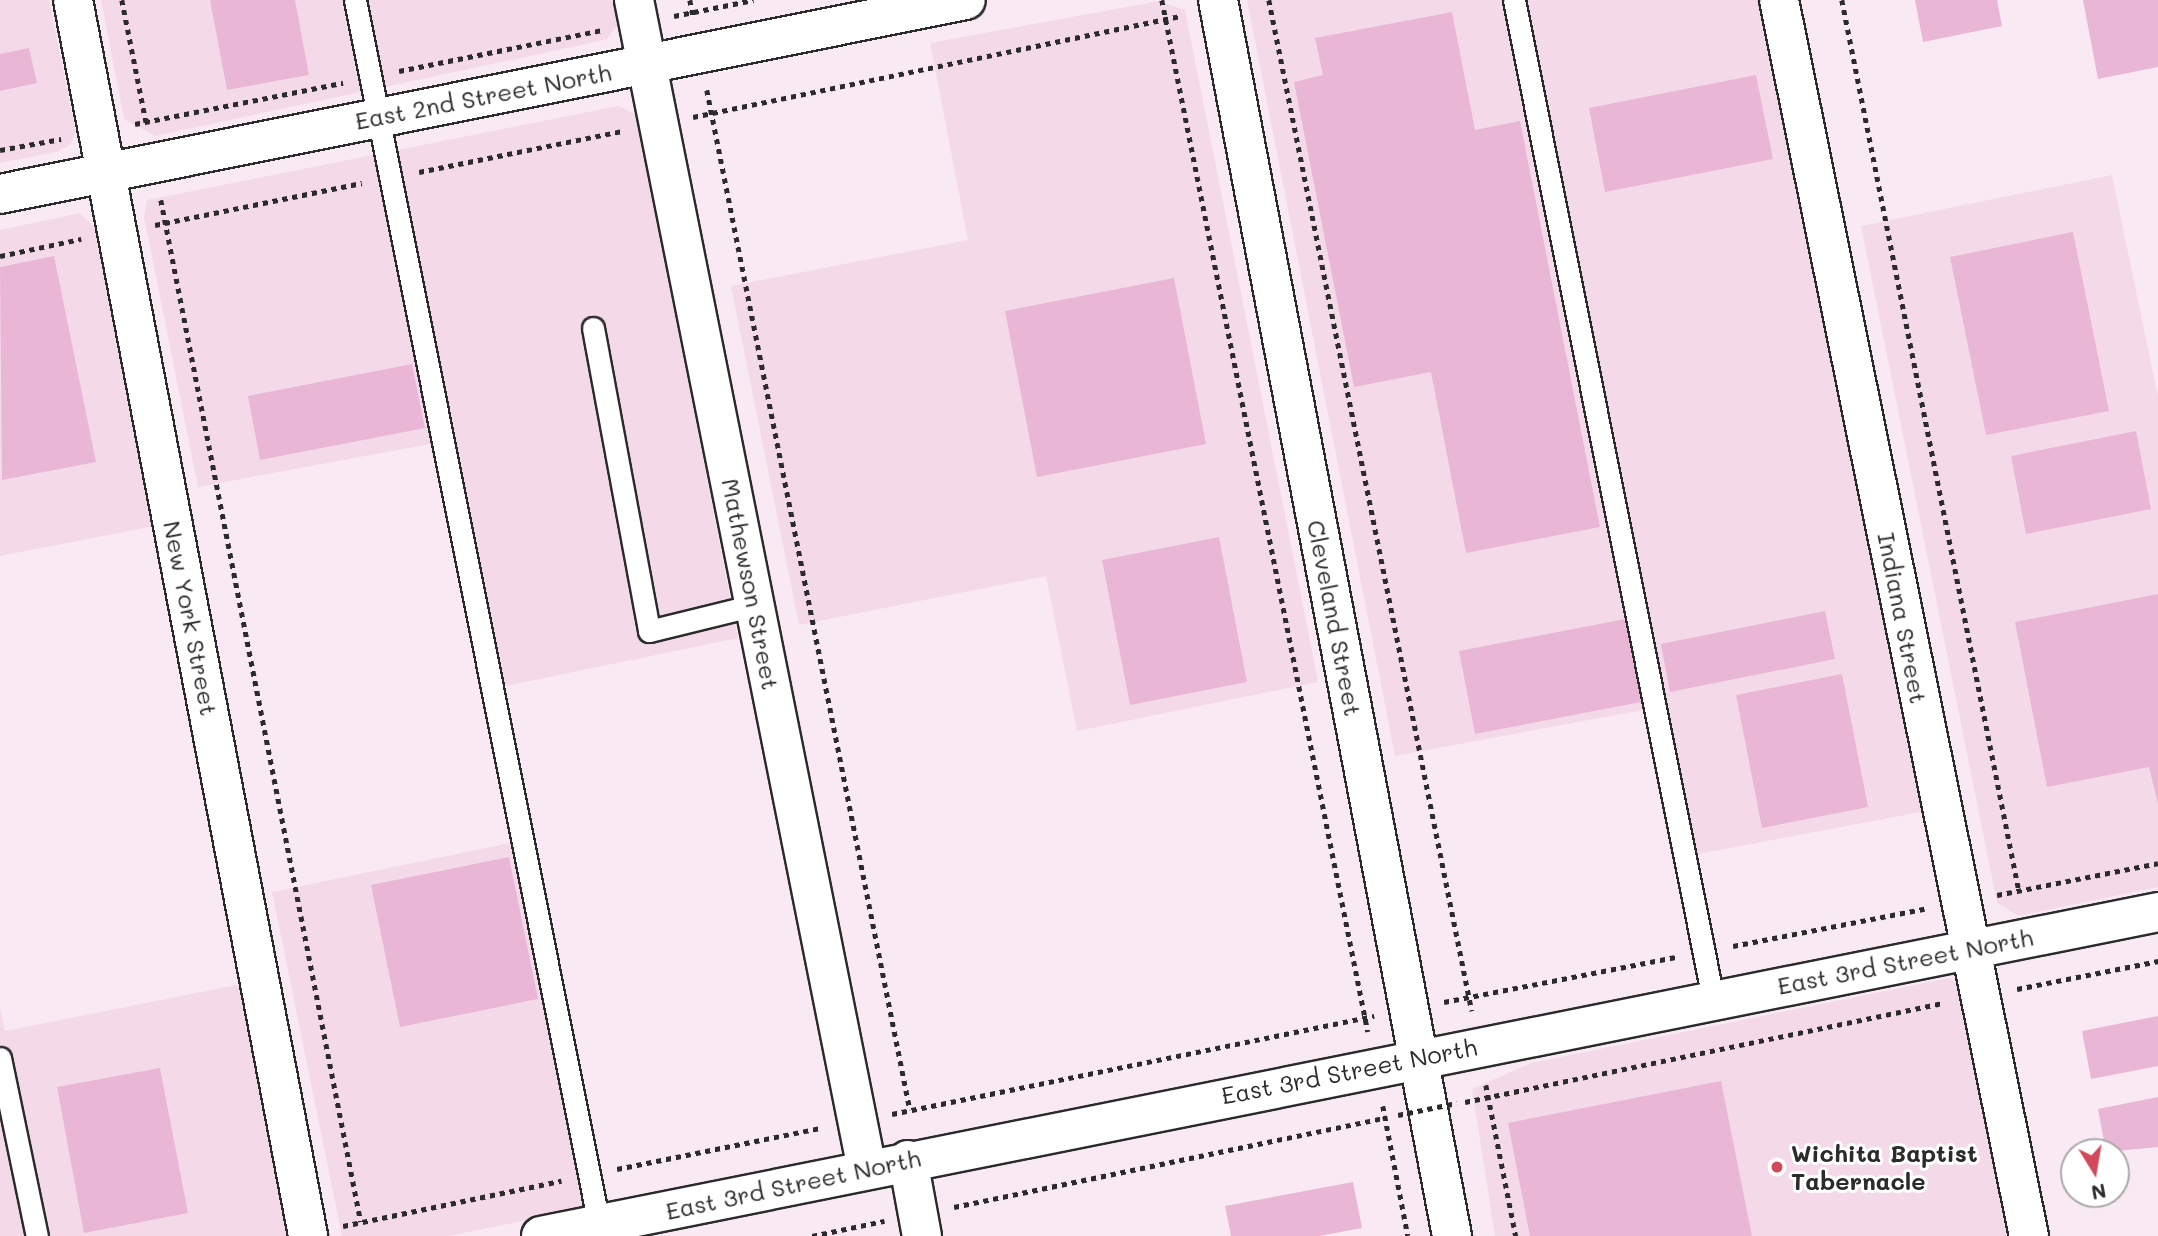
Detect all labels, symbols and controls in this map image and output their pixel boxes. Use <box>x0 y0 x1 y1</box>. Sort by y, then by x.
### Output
street label: East 2nd Street North <box>352 57 614 135</box>
street label: Mathewson Street <box>716 476 786 692</box>
street label: New York Street <box>158 518 224 718</box>
street label: Cleveland Street <box>1302 518 1368 718</box>
street label: Indiana Street <box>1872 530 1934 706</box>
street label: East 3rd Street North <box>1775 922 2035 1000</box>
street label: East 3rd Street North <box>1219 1032 1479 1110</box>
north arrow <box>2060 1138 2130 1208</box>
place label: Wichita Baptist Tabernacle <box>1791 1139 1978 1195</box>
street label: East 3rd Street North <box>663 1143 923 1225</box>
marker: Wichita Baptist Tabernacle <box>1769 1159 1785 1175</box>
text: N <box>2089 1178 2108 1206</box>

